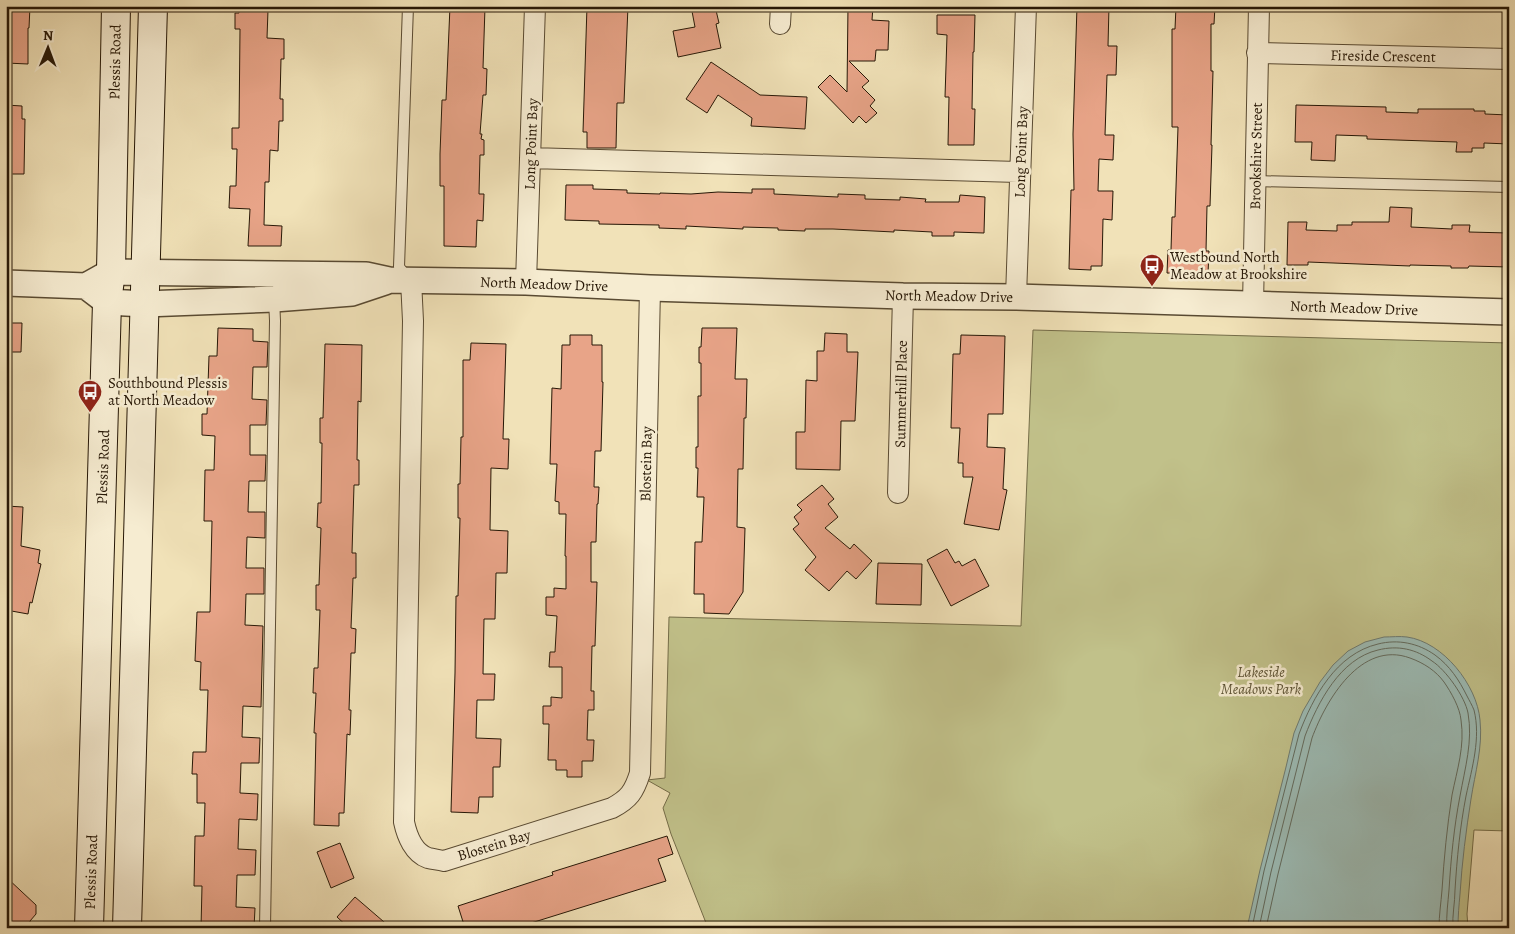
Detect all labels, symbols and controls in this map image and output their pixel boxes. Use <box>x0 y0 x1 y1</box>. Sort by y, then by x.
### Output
north arrow <box>22 22 72 72</box>
street label: Plessis Road <box>104 23 126 100</box>
text: N <box>43 26 53 45</box>
street label: Fireside Crescent <box>1330 45 1436 67</box>
street label: Long Point Bay <box>519 98 543 190</box>
street label: Brookshire Street <box>1245 102 1267 210</box>
street label: Long Point Bay <box>1009 106 1033 198</box>
place label: Westbound North Meadow at Brookshire <box>1169 247 1308 284</box>
bus stop icon: Westbound North Meadow at Brookshire <box>1139 253 1165 287</box>
street label: North Meadow Drive <box>480 272 609 296</box>
street label: North Meadow Drive <box>885 285 1014 307</box>
street label: North Meadow Drive <box>1290 296 1419 320</box>
street label: Summerhill Place <box>890 340 912 448</box>
place label: Southbound Plessis at North Meadow <box>108 373 228 410</box>
bus stop icon: Southbound Plessis at North Meadow <box>77 379 103 413</box>
street label: Blostein Bay <box>635 426 657 502</box>
street label: Plessis Road <box>92 428 114 505</box>
park label: Lakeside Meadows Park <box>1221 662 1301 699</box>
street label: Blostein Bay <box>455 824 533 866</box>
street label: Plessis Road <box>80 833 102 910</box>

